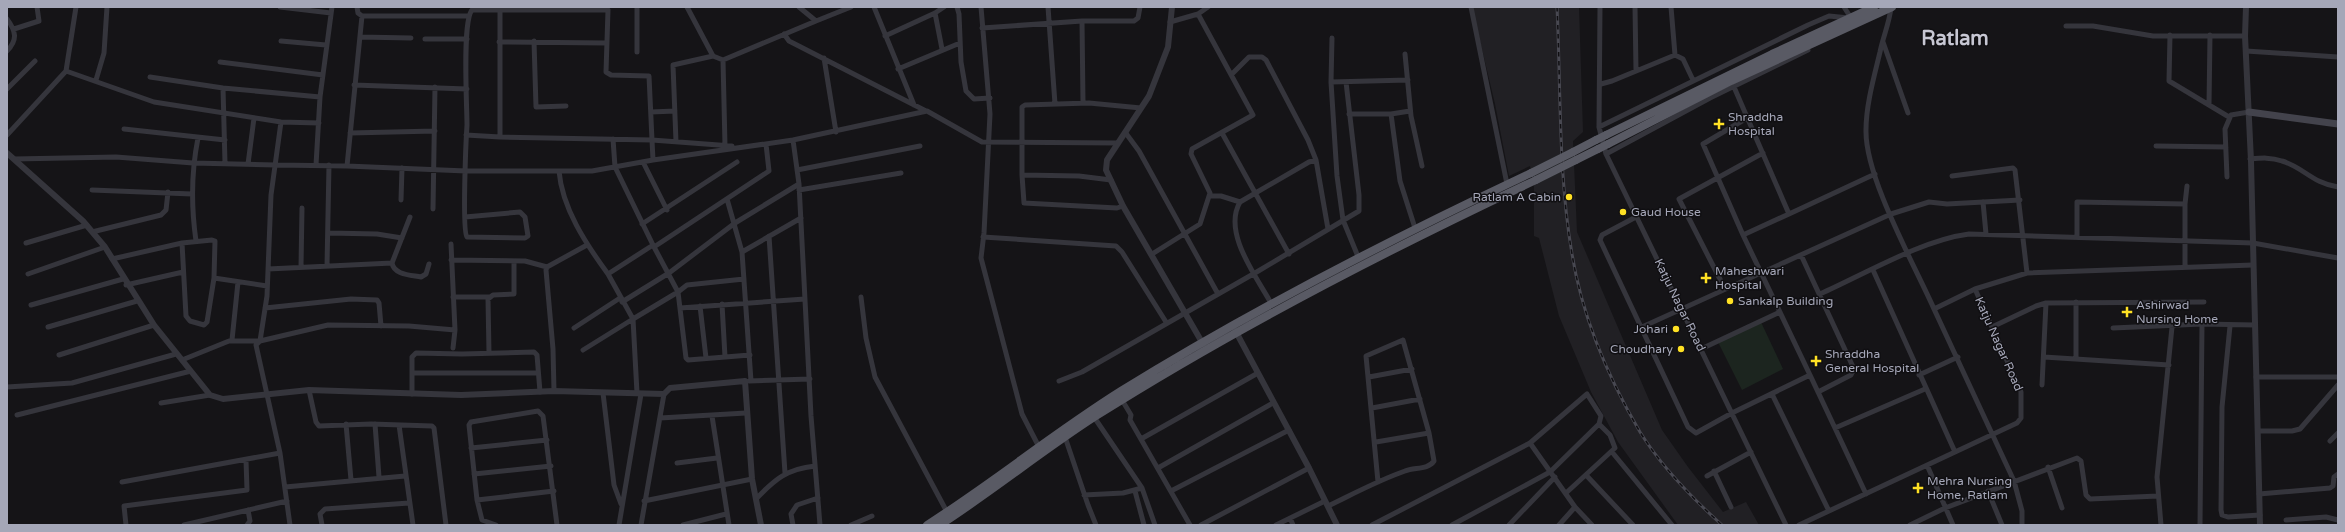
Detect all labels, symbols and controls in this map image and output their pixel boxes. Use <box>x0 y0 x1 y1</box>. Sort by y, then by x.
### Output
district label: Ratlam <box>1921 27 1989 51</box>
place label: Shraddha Hospital <box>1728 110 1783 138</box>
marker: Shraddha Hospital <box>1713 118 1725 130</box>
place label: Ratlam A Cabin <box>1472 190 1561 204</box>
marker: Ratlam A Cabin <box>1564 192 1574 202</box>
place label: Gaud House <box>1631 205 1701 219</box>
marker: Gaud House <box>1618 207 1628 217</box>
street label: Katju Nagar Road <box>1652 256 1708 354</box>
place label: Maheshwari Hospital <box>1715 264 1784 292</box>
marker: Maheshwari Hospital <box>1700 272 1712 284</box>
place label: Sankalp Building <box>1738 294 1833 308</box>
street label: Katju Nagar Road <box>1972 295 2026 393</box>
marker: Sankalp Building <box>1725 296 1735 306</box>
place label: Ashirwad Nursing Home <box>2136 298 2218 326</box>
marker: Ashirwad Nursing Home <box>2121 306 2133 318</box>
place label: Johari <box>1633 322 1668 336</box>
marker: Johari <box>1671 324 1681 334</box>
place label: Choudhary <box>1610 342 1674 356</box>
marker: Choudhary <box>1676 344 1686 354</box>
place label: Shraddha General Hospital <box>1825 347 1919 375</box>
marker: Shraddha General Hospital <box>1810 355 1822 367</box>
place label: Mehra Nursing Home, Ratlam <box>1927 474 2012 502</box>
marker: Mehra Nursing Home, Ratlam <box>1912 482 1924 494</box>

